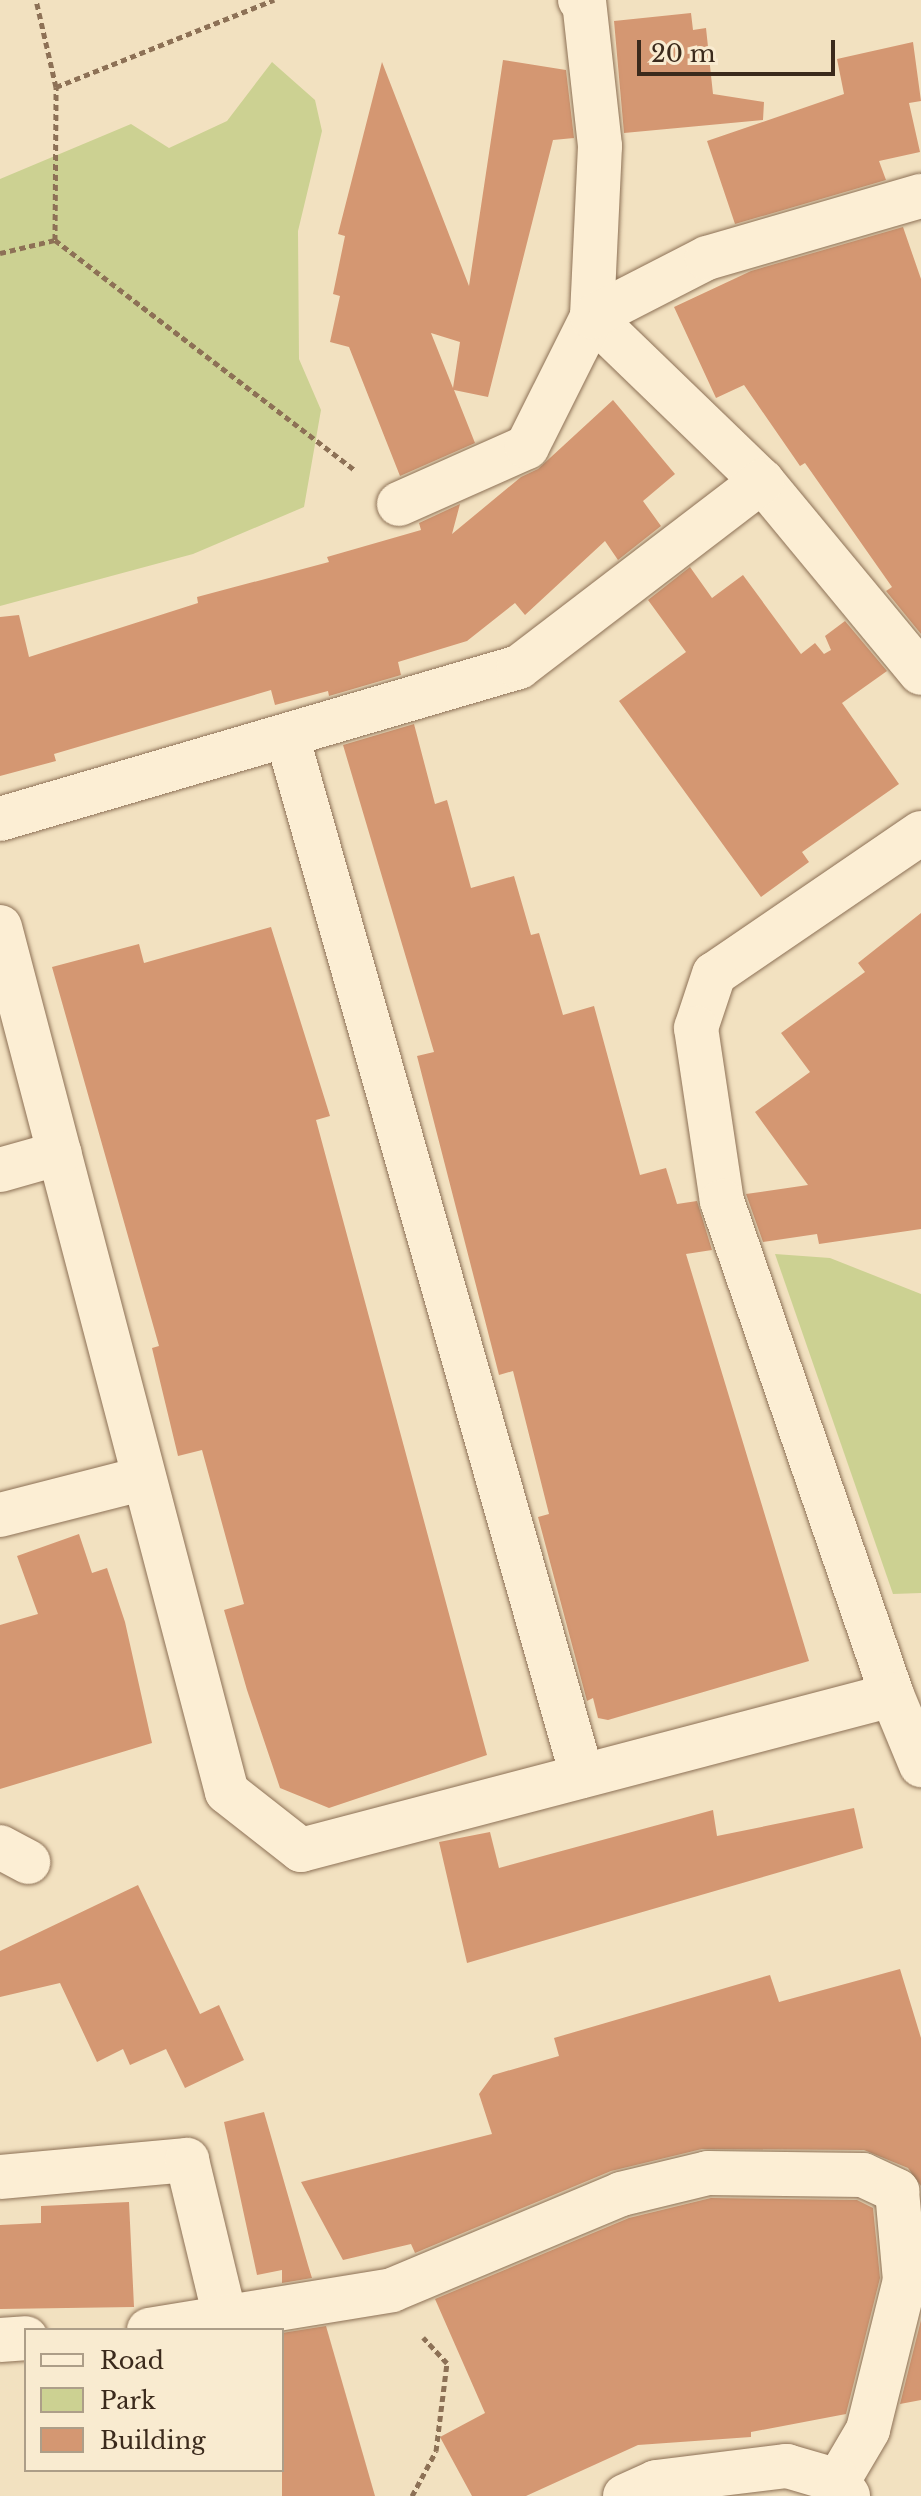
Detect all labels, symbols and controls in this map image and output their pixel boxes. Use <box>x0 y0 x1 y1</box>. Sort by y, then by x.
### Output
scale bar <box>641 24 839 74</box>
text: 20 m <box>651 39 716 68</box>
legend <box>24 2328 284 2472</box>
text: Road <box>100 2346 164 2375</box>
text: Park <box>100 2386 156 2415</box>
text: Building <box>100 2426 206 2455</box>

